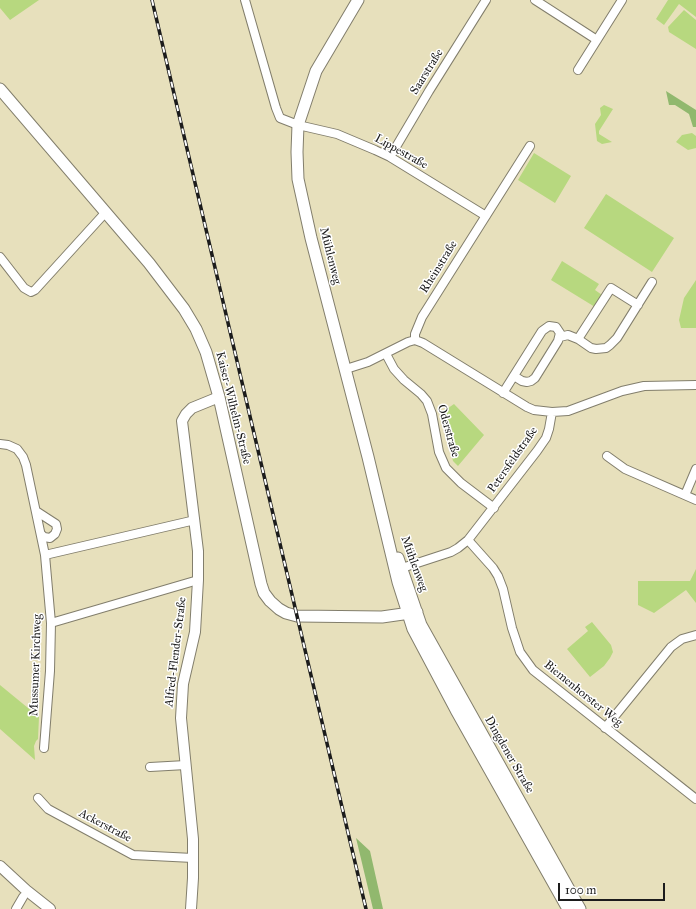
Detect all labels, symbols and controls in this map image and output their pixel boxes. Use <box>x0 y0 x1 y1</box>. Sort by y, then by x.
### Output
street label: Saarstraße <box>407 47 447 97</box>
street label: Lippestraße <box>372 132 430 172</box>
street label: Mühlenweg <box>316 226 344 286</box>
street label: Rheinstraße <box>417 238 461 296</box>
street label: Kaiser-Wilhelm-Straße <box>212 350 254 466</box>
street label: Oderstraße <box>434 403 462 459</box>
street label: Petersfeldstraße <box>485 424 541 496</box>
street label: Mühlenweg <box>397 534 431 594</box>
street label: Alfred-Flender-Straße <box>162 596 190 708</box>
street label: Mussumer Kirchweg <box>27 614 45 716</box>
street label: Biemenhorster Weg <box>541 658 625 730</box>
street label: Dingdener Straße <box>481 714 537 796</box>
street label: Ackerstraße <box>76 806 134 846</box>
scale bar <box>560 875 667 901</box>
text: 100 m <box>565 883 596 897</box>

